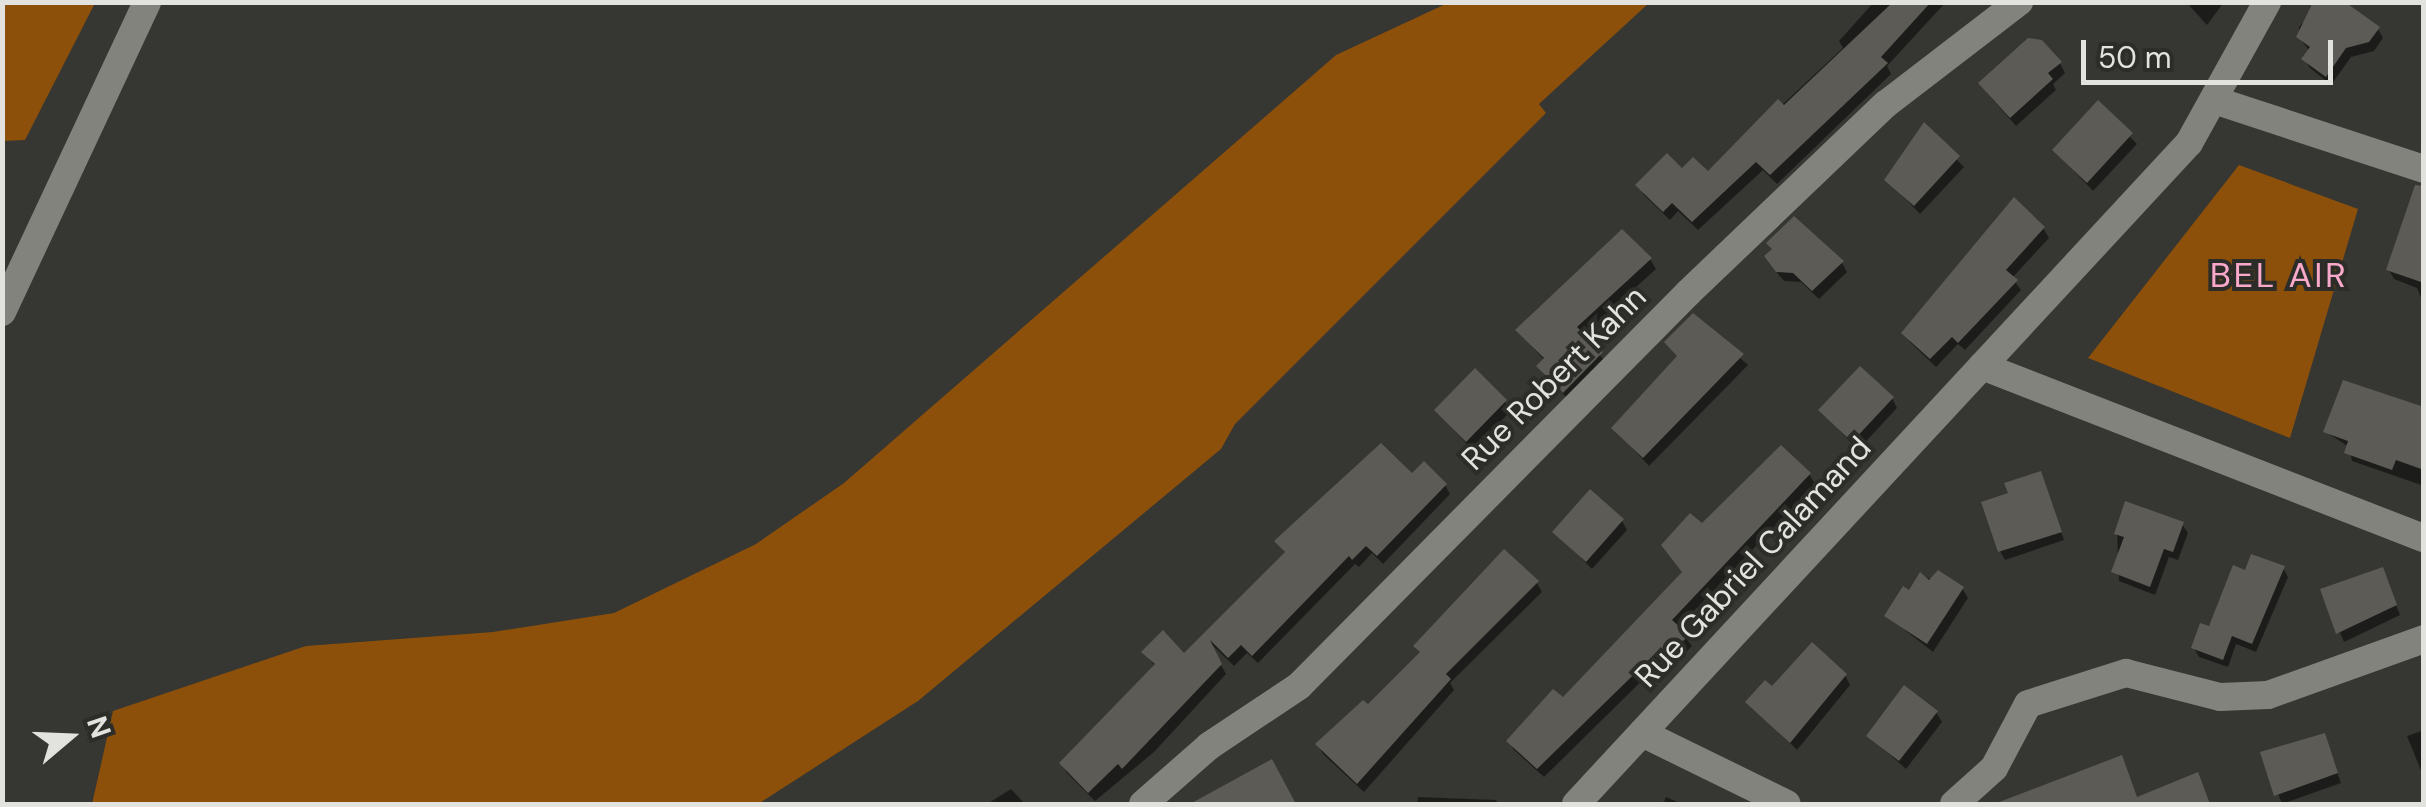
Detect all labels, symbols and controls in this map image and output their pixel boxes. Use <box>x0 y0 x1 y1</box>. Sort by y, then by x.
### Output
scale bar <box>2086 20 2338 82</box>
text: 50 m <box>2098 38 2172 77</box>
district label: BEL AIR <box>2210 254 2348 296</box>
street label: Rue Robert Kahn <box>1454 278 1654 478</box>
street label: Rue Gabriel Calamand <box>1627 429 1879 695</box>
north arrow <box>20 687 120 787</box>
text: N <box>78 711 120 743</box>

